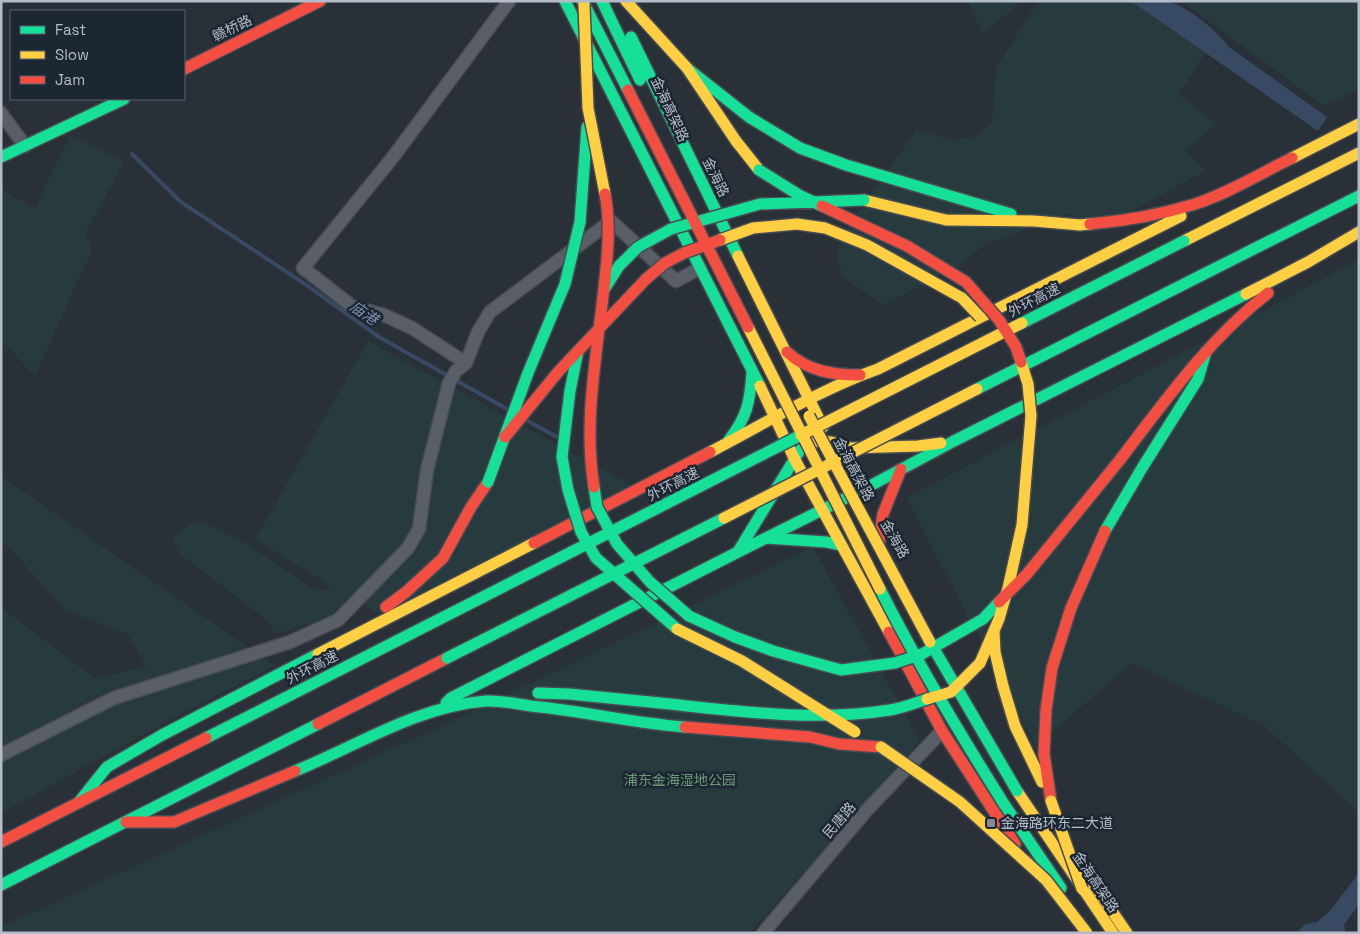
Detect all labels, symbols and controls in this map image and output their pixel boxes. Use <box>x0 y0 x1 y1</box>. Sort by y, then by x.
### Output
legend <box>10 10 185 100</box>
street label: 赣桥路 <box>209 11 255 45</box>
text: Fast <box>55 20 86 39</box>
text: Slow <box>55 45 89 64</box>
text: Jam <box>55 70 85 89</box>
street label: 金海高架路 <box>647 73 693 145</box>
street label: 金海路 <box>699 154 733 200</box>
street label: 外环高速 <box>1005 279 1063 321</box>
water label: 庙港 <box>347 296 384 330</box>
street label: 金海高架路 <box>830 434 878 504</box>
street label: 外环高速 <box>644 463 702 505</box>
street label: 金海路 <box>877 516 913 562</box>
street label: 外环高速 <box>283 646 341 688</box>
park label: 浦东金海湿地公园 <box>624 771 736 789</box>
street label: 民唐路 <box>818 798 860 842</box>
place label: 金海路环东二大道 <box>1001 814 1113 832</box>
marker: 金海路环东二大道 <box>985 817 997 829</box>
street label: 金海高架路 <box>1069 848 1123 916</box>

